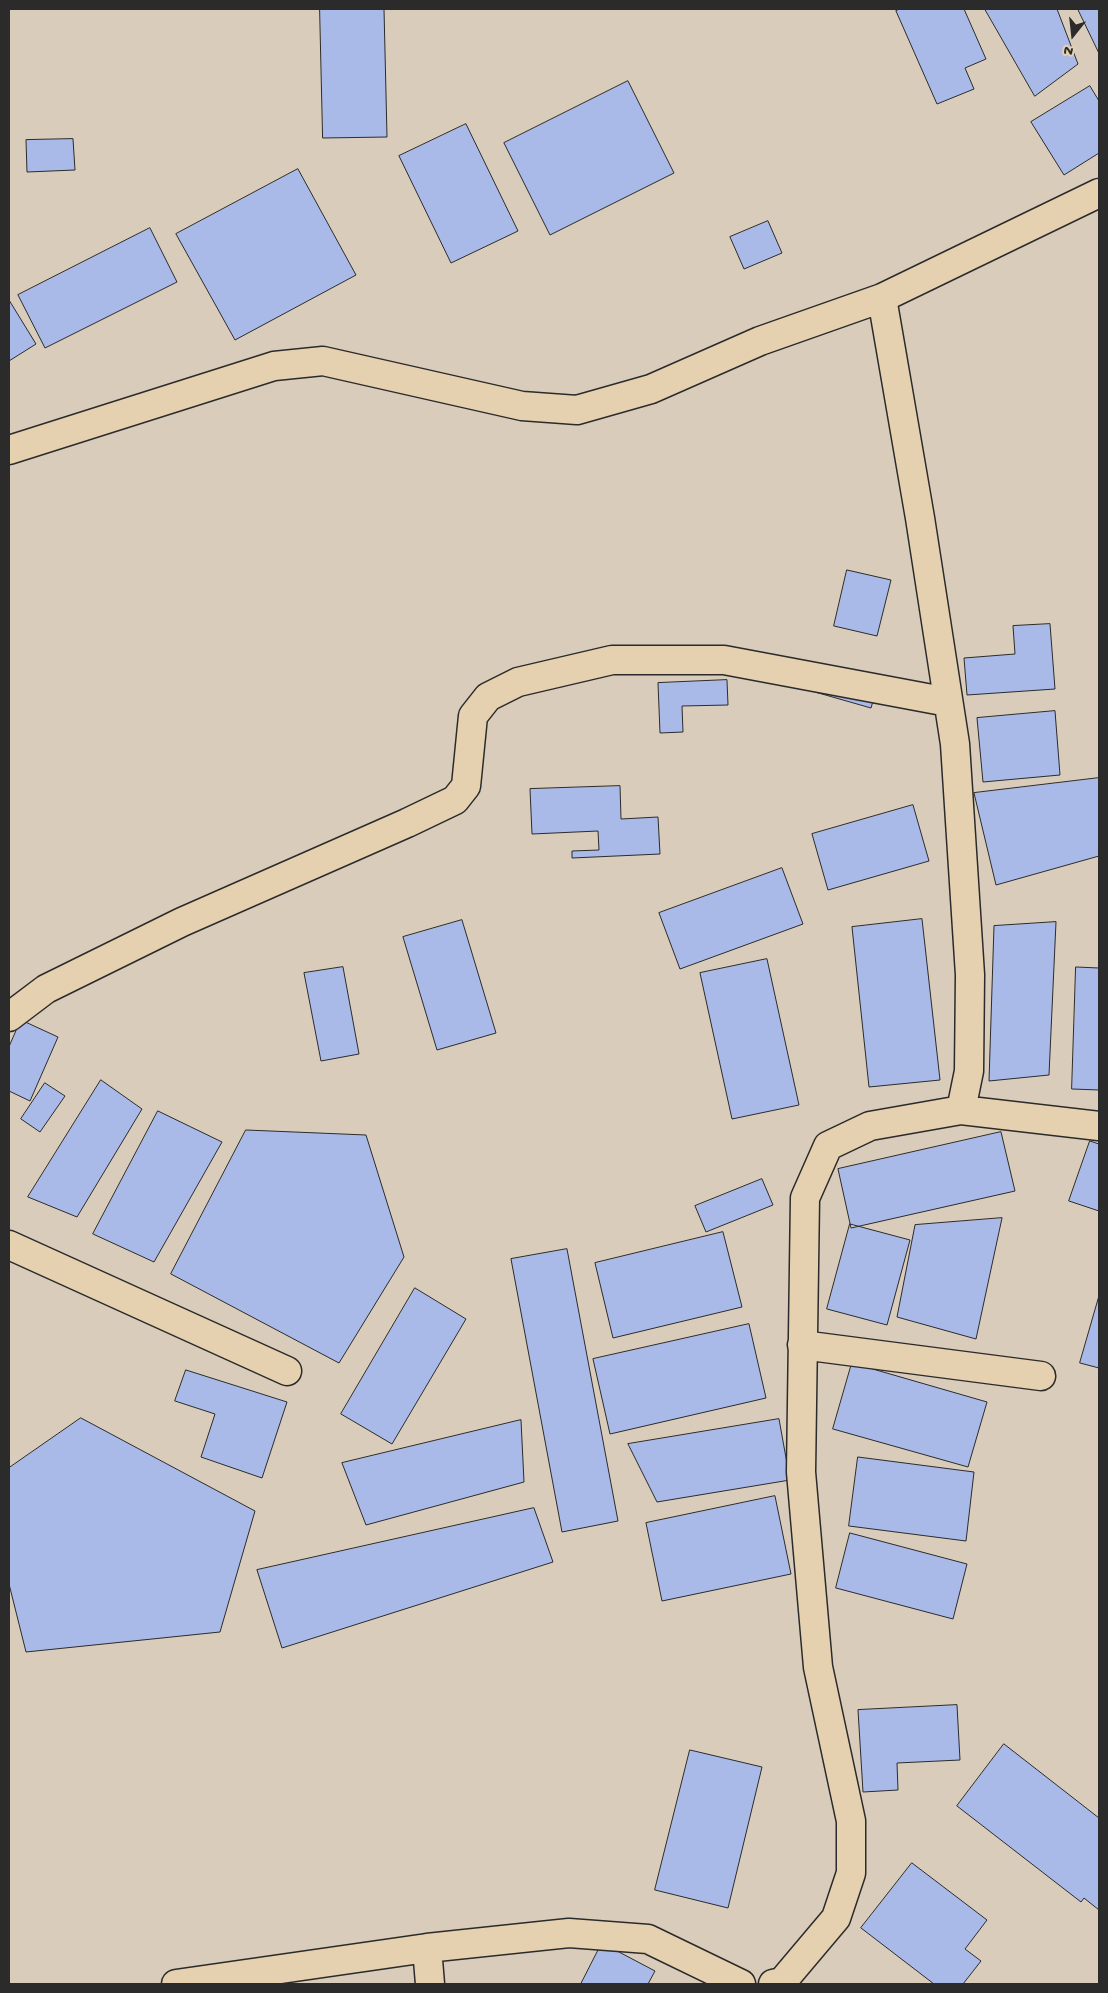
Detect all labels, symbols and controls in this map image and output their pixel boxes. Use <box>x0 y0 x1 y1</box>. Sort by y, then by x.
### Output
north arrow <box>1048 10 1098 60</box>
text: N <box>1062 40 1075 59</box>

